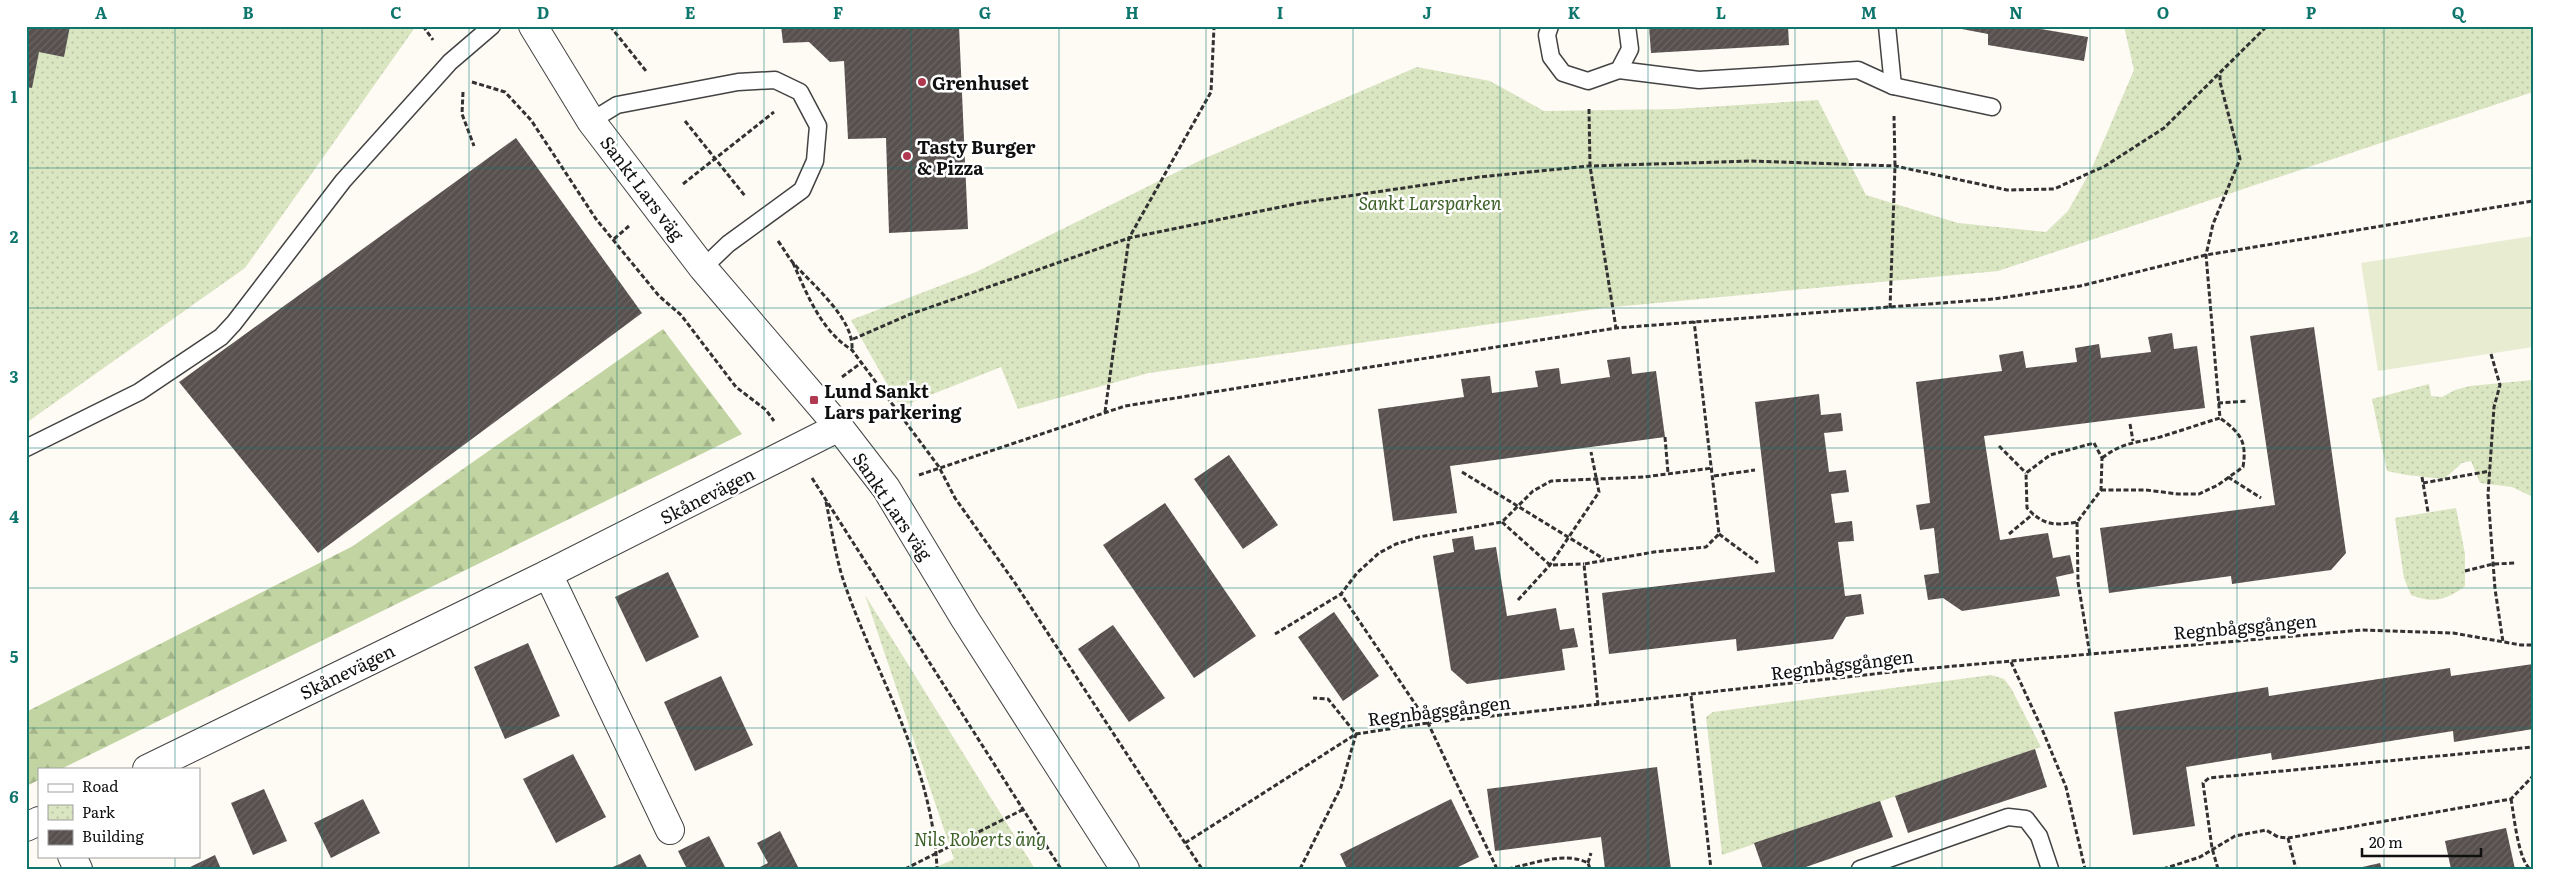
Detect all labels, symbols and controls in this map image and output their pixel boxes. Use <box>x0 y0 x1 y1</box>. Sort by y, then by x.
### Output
text: A <box>95 0 107 24</box>
text: B <box>242 0 254 24</box>
text: C <box>390 0 402 24</box>
text: D <box>537 0 549 24</box>
text: E <box>685 0 696 24</box>
text: F <box>833 0 843 24</box>
text: G <box>979 0 991 24</box>
text: H <box>1125 0 1139 24</box>
text: I <box>1277 0 1283 24</box>
text: J <box>1422 0 1432 24</box>
text: K <box>1568 0 1581 24</box>
text: L <box>1716 0 1726 24</box>
text: M <box>1861 0 1877 24</box>
text: N <box>2009 0 2023 24</box>
text: O <box>2157 0 2169 24</box>
text: P <box>2306 0 2317 24</box>
text: Q <box>2452 0 2467 24</box>
place label: Grenhuset <box>932 69 1029 96</box>
marker: Grenhuset <box>916 76 928 88</box>
text: 1 <box>11 84 18 108</box>
street label: Sankt Lars väg <box>595 130 692 247</box>
place label: Tasty Burger & Pizza <box>917 133 1036 181</box>
marker: Tasty Burger & Pizza <box>901 150 913 162</box>
park label: Sankt Larsparken <box>1359 189 1502 216</box>
text: 2 <box>10 224 19 248</box>
text: 3 <box>10 364 19 388</box>
place label: Lund Sankt Lars parkering <box>824 377 962 425</box>
marker: Lund Sankt Lars parkering <box>808 394 820 406</box>
street label: Sankt Lars väg <box>847 447 940 566</box>
street label: Skånevägen <box>655 460 759 530</box>
text: 4 <box>9 504 19 528</box>
street label: Regnbågsgången <box>2172 606 2318 646</box>
street label: Skånevägen <box>295 636 399 706</box>
street label: Regnbågsgången <box>1769 642 1915 686</box>
text: 5 <box>10 644 19 668</box>
street label: Regnbågsgången <box>1366 688 1512 732</box>
legend <box>38 768 200 858</box>
text: Road <box>82 774 118 797</box>
text: 6 <box>9 784 19 808</box>
text: Park <box>82 800 116 823</box>
text: Building <box>82 824 144 847</box>
park label: Nils Roberts äng <box>914 825 1046 852</box>
scale bar <box>2362 825 2480 857</box>
text: 20 m <box>2369 830 2403 853</box>

